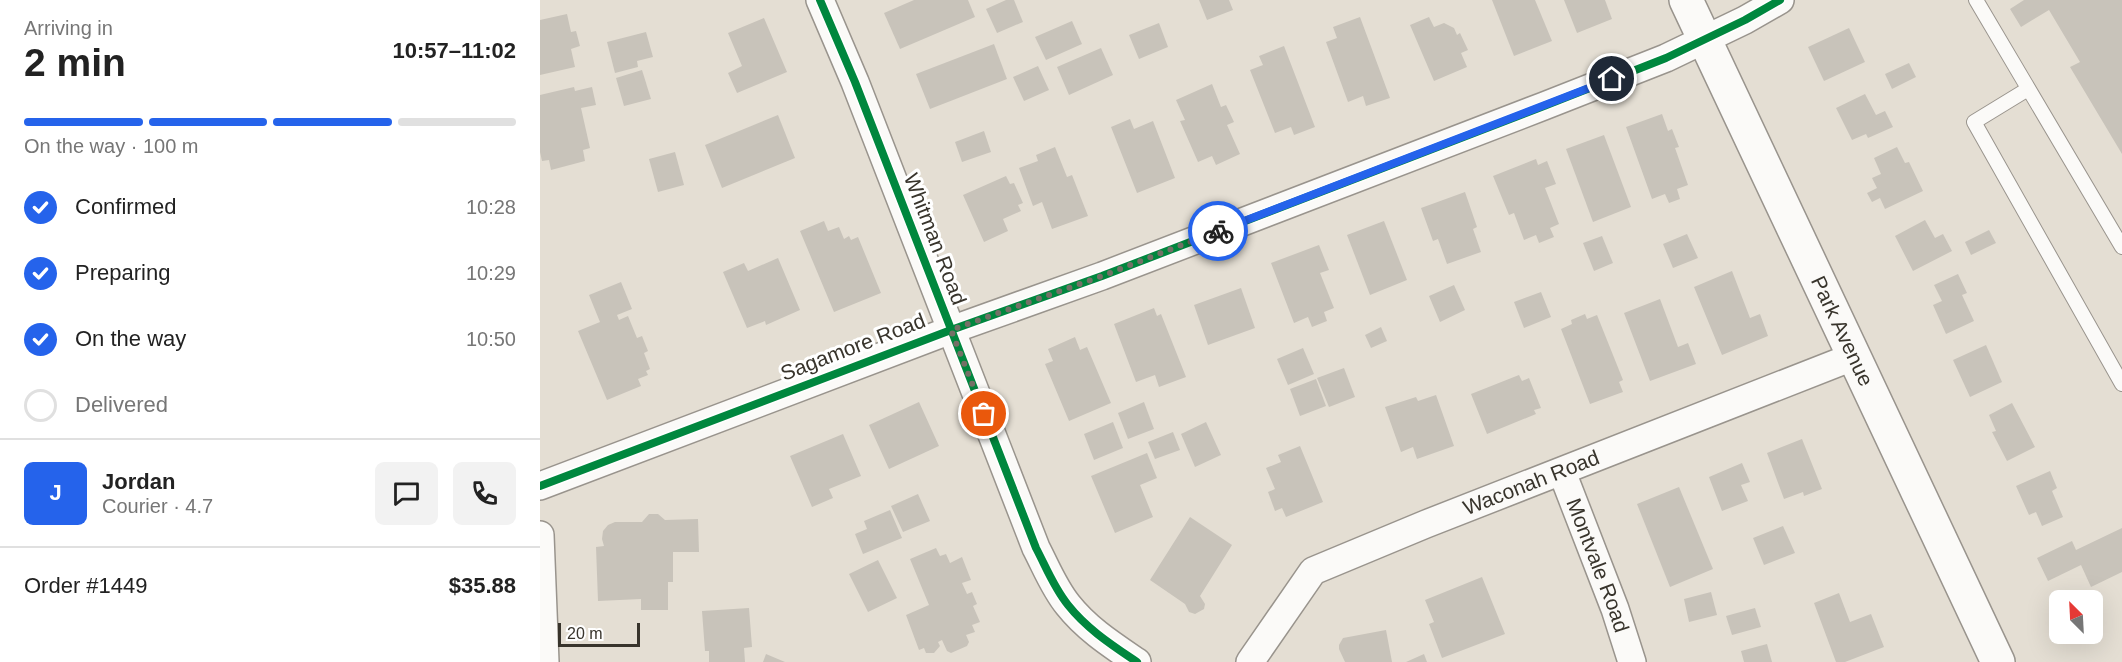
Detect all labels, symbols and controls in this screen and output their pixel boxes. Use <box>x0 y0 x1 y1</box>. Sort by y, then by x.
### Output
text: Arriving in <box>24 17 113 39</box>
text: 10:57–11:02 <box>392 38 516 63</box>
text: 2 min <box>24 41 126 84</box>
pin <box>1586 53 1637 104</box>
icon: home <box>1595 62 1628 95</box>
text: On the way · 100 m <box>24 135 199 157</box>
street label: Whitman Road <box>900 170 971 308</box>
icon: check <box>24 191 57 224</box>
text: Confirmed <box>75 194 176 219</box>
text: 10:28 <box>466 196 516 218</box>
courier <box>1188 201 1248 261</box>
icon: bike <box>1202 215 1235 248</box>
icon: check <box>24 257 57 290</box>
text: Preparing <box>75 260 170 285</box>
text: 10:29 <box>466 262 516 284</box>
street label: Park Avenue <box>1807 272 1878 389</box>
street label: Sagamore Road <box>777 308 928 385</box>
icon: check <box>24 323 57 356</box>
text: On the way <box>75 326 186 351</box>
text: 10:50 <box>466 328 516 350</box>
pin <box>958 388 1009 439</box>
text: Delivered <box>75 392 168 417</box>
icon: bag <box>967 397 1000 430</box>
street label: Waconah Road <box>1460 445 1602 519</box>
button: chat <box>375 462 438 525</box>
button: phone <box>453 462 516 525</box>
text: Jordan <box>102 469 175 494</box>
text: J <box>49 480 62 505</box>
text: Courier · 4.7 <box>102 495 213 517</box>
street label: Montvale Road <box>1562 495 1634 635</box>
text: Order #1449 <box>24 573 148 598</box>
text: $35.88 <box>449 573 516 598</box>
north arrow <box>2049 590 2103 644</box>
map controls <box>2049 590 2103 644</box>
scale bar <box>558 620 640 648</box>
text: 20 m <box>567 625 603 642</box>

